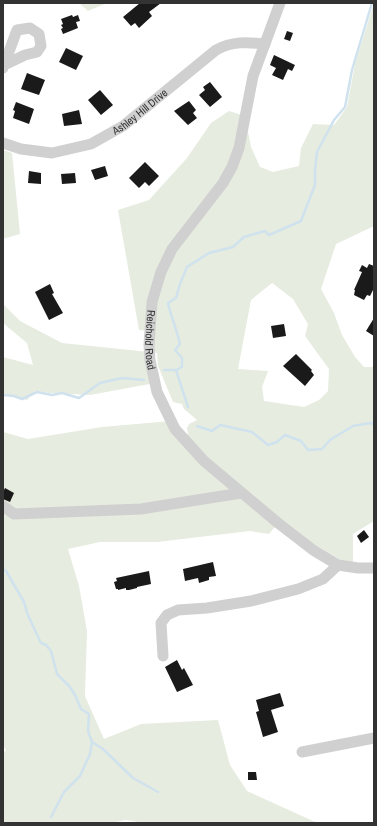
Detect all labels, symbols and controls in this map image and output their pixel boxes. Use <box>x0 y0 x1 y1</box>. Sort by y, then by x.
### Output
street label: Ashley Hill Drive <box>109 85 170 138</box>
street label: Reichold Road <box>142 310 159 371</box>

